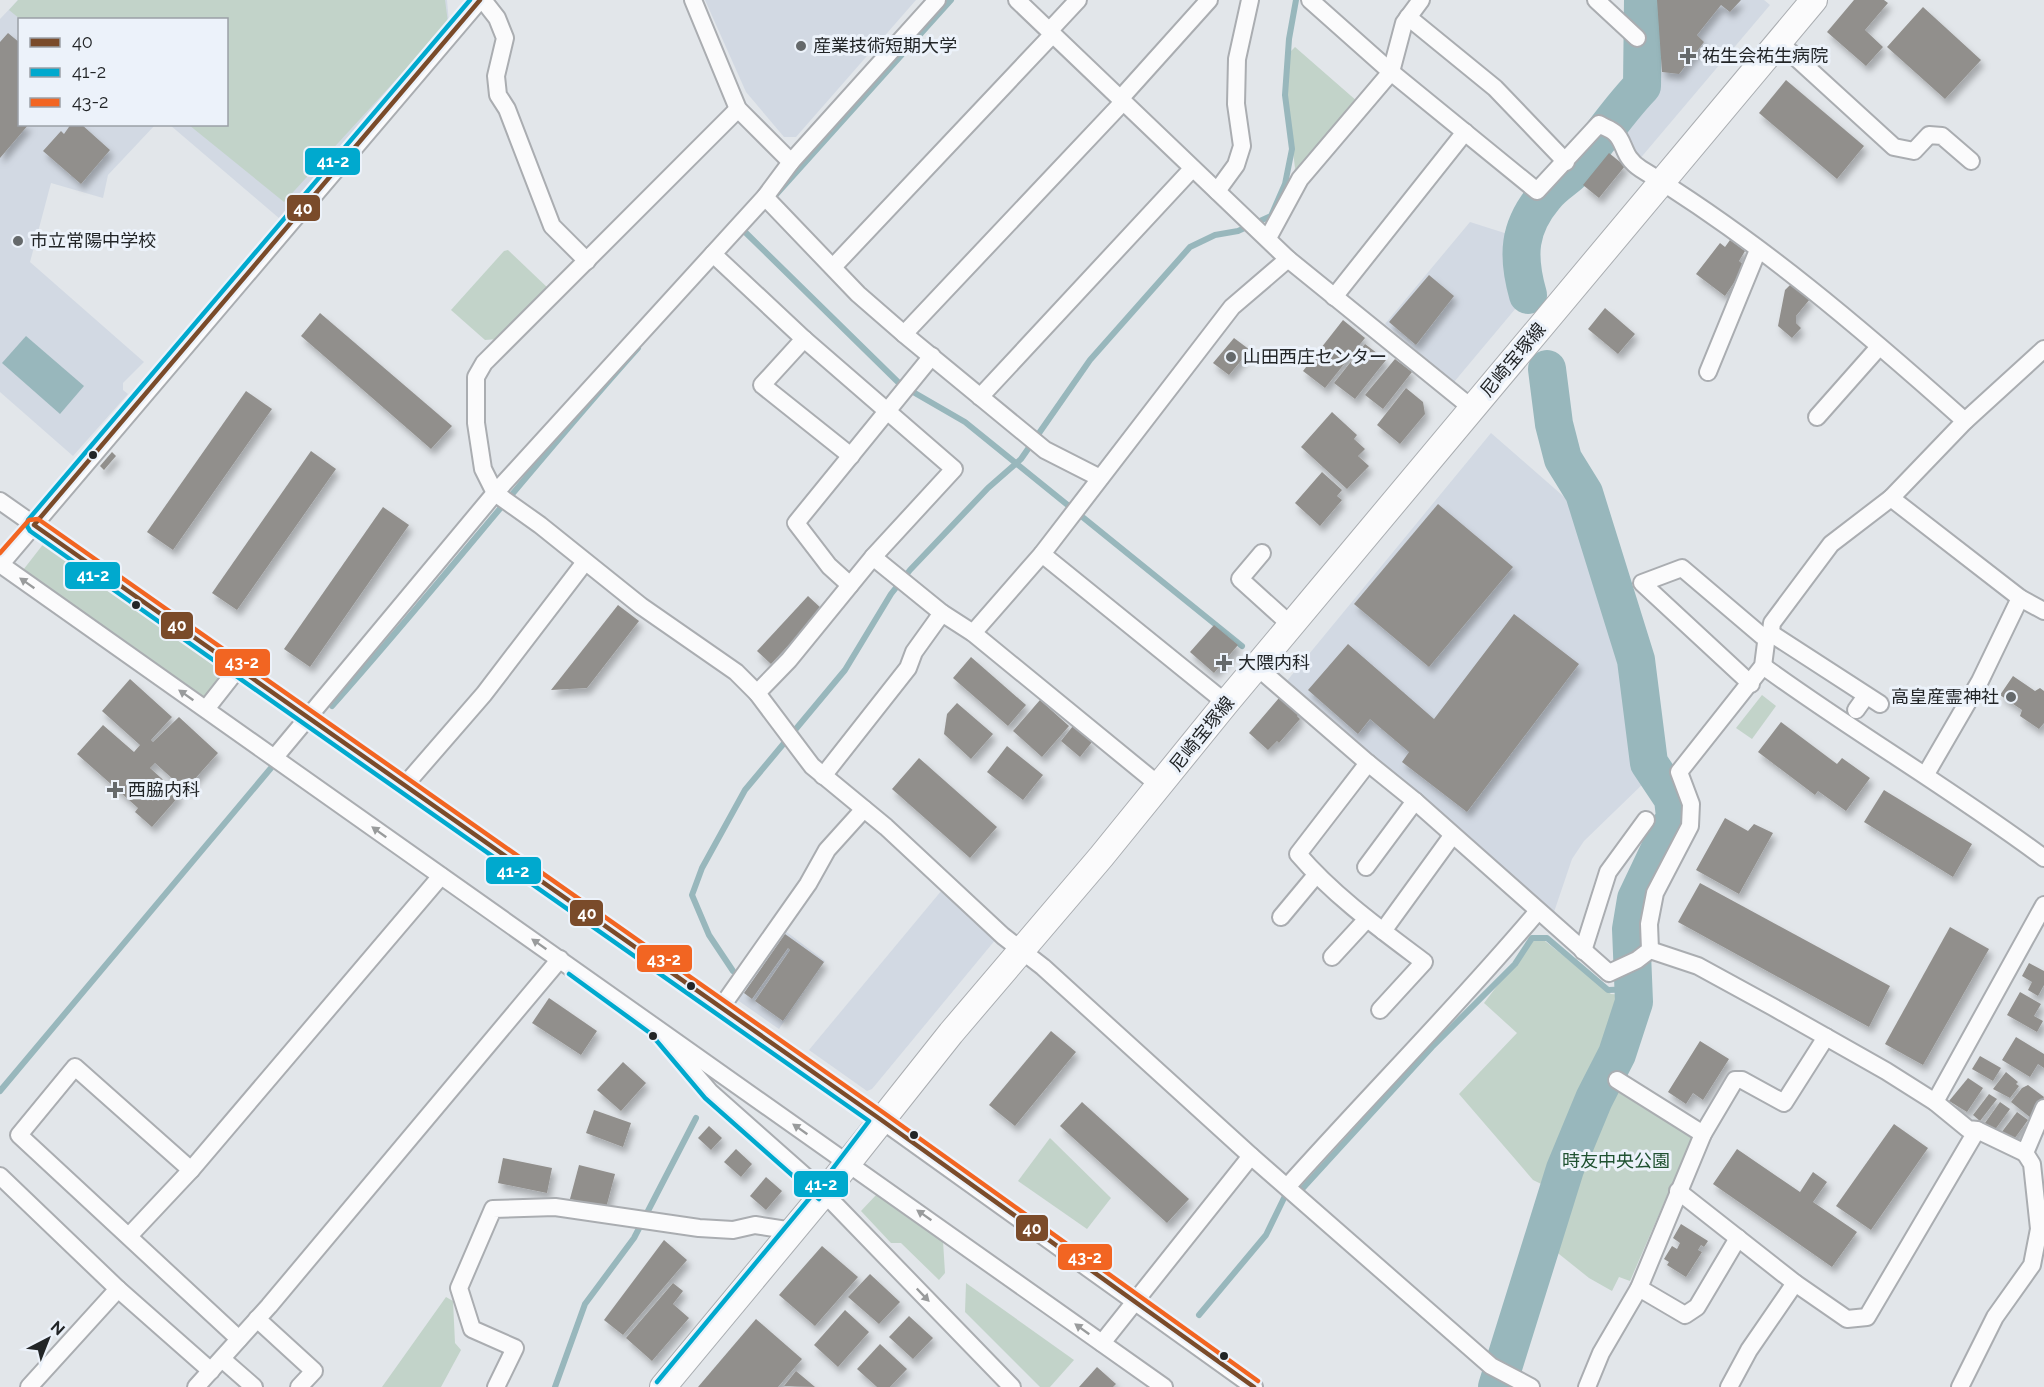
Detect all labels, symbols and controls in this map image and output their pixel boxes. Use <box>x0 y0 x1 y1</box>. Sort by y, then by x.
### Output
legend <box>18 18 228 126</box>
text: 40 <box>72 31 93 52</box>
place label: 産業技術短期大学 <box>813 35 957 56</box>
marker: 産業技術短期大学 <box>794 39 808 53</box>
place label: 祐生会祐生病院 <box>1702 45 1828 66</box>
marker: 祐生会祐生病院 <box>1679 47 1697 65</box>
text: 41-2 <box>72 61 106 82</box>
text: 43-2 <box>72 91 108 112</box>
line badge: 41-2 <box>304 147 361 176</box>
text: 41-2 <box>317 152 349 171</box>
line badge: 40 <box>286 194 321 222</box>
text: 40 <box>294 199 313 218</box>
place label: 市立常陽中学校 <box>30 230 156 251</box>
marker: 市立常陽中学校 <box>11 234 25 248</box>
street label: 尼崎宝塚線 <box>1476 318 1550 401</box>
place label: 山田西庄センター <box>1243 346 1387 367</box>
marker: 山田西庄センター <box>1224 350 1238 364</box>
unlabelled marker <box>87 449 99 461</box>
line badge: 41-2 <box>64 561 121 590</box>
text: 41-2 <box>77 566 109 585</box>
one-way arrow <box>19 577 35 589</box>
unlabelled marker <box>130 599 142 611</box>
line badge: 40 <box>160 611 194 640</box>
text: 40 <box>168 616 187 635</box>
line badge: 43-2 <box>214 648 271 677</box>
place label: 大隈内科 <box>1238 652 1310 673</box>
text: 43-2 <box>225 653 259 672</box>
marker: 大隈内科 <box>1215 654 1233 672</box>
place label: 高皇産霊神社 <box>1891 686 1999 707</box>
one-way arrow <box>179 689 195 701</box>
marker: 高皇産霊神社 <box>2004 690 2018 704</box>
street label: 尼崎宝塚線 <box>1165 692 1238 775</box>
place label: 西脇内科 <box>128 779 200 800</box>
marker: 西脇内科 <box>106 781 124 799</box>
one-way arrow <box>372 826 388 838</box>
line badge: 41-2 <box>485 856 542 885</box>
text: 41-2 <box>497 862 529 881</box>
line badge: 40 <box>569 899 604 927</box>
text: 40 <box>578 904 597 923</box>
one-way arrow <box>531 939 547 950</box>
line badge: 43-2 <box>636 944 693 973</box>
text: 43-2 <box>647 950 681 969</box>
unlabelled marker <box>685 980 697 992</box>
unlabelled marker <box>647 1030 659 1042</box>
one-way arrow <box>793 1123 808 1135</box>
unlabelled marker <box>908 1129 920 1141</box>
park label: 時友中央公園 <box>1562 1150 1670 1171</box>
line badge: 41-2 <box>793 1170 849 1198</box>
text: 41-2 <box>805 1175 837 1194</box>
one-way arrow <box>916 1210 931 1222</box>
line badge: 40 <box>1015 1214 1049 1242</box>
text: 40 <box>1023 1219 1042 1238</box>
line badge: 43-2 <box>1057 1243 1113 1271</box>
text: 43-2 <box>1068 1248 1102 1267</box>
one-way arrow <box>916 1288 930 1302</box>
north arrow <box>18 1309 78 1369</box>
text: N <box>47 1317 69 1339</box>
one-way arrow <box>1075 1323 1091 1335</box>
unlabelled marker <box>1218 1350 1230 1362</box>

